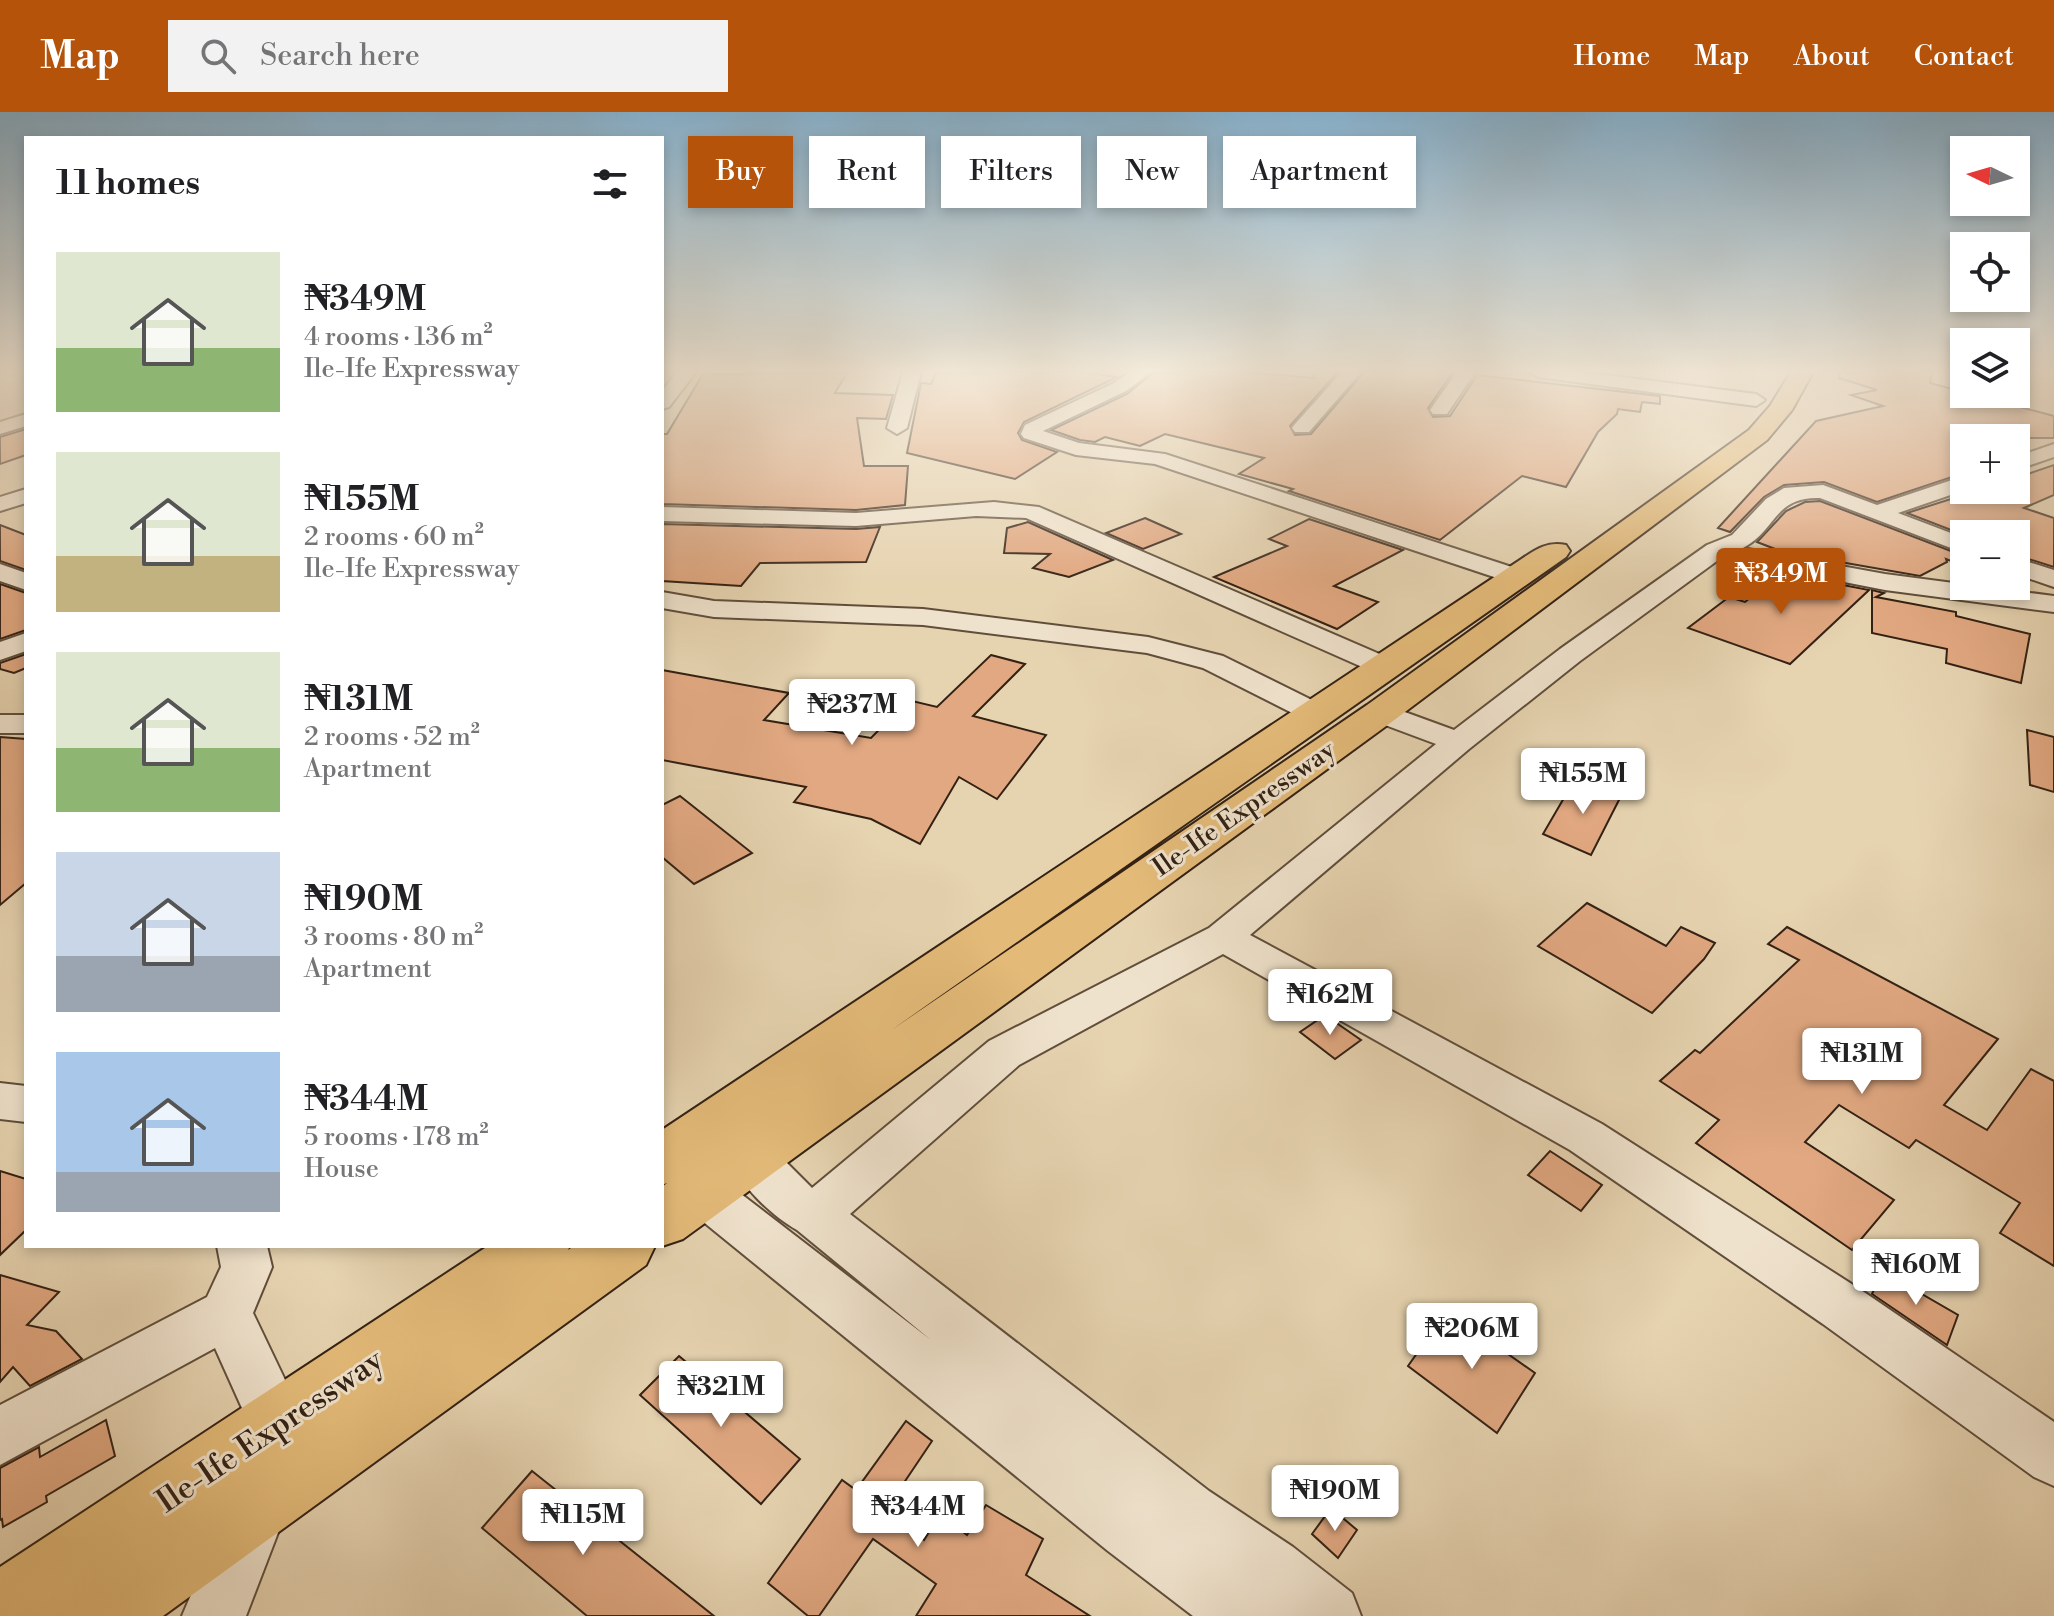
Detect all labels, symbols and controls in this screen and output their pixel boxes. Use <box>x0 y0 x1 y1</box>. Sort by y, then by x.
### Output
search box <box>168 20 728 92</box>
text: Map <box>40 33 120 80</box>
icon: search <box>196 34 240 78</box>
text: Search here <box>260 37 420 75</box>
text: Home <box>1574 39 1650 74</box>
text: Map <box>1694 39 1749 74</box>
text: About <box>1793 39 1870 74</box>
text: Contact <box>1914 39 2014 74</box>
chip: Buy <box>688 136 793 208</box>
chip: Rent <box>809 136 925 208</box>
chip: Filters <box>941 136 1081 208</box>
chip: New <box>1097 136 1207 208</box>
chip: Apartment <box>1223 136 1416 208</box>
north arrow <box>1950 136 2030 216</box>
map controls <box>1950 136 2030 600</box>
icon: filters <box>588 162 632 206</box>
text: 11 homes <box>56 163 200 205</box>
button: locate <box>1950 232 2030 312</box>
text: ₦349M <box>304 279 426 321</box>
icon: home <box>120 284 216 380</box>
text: 4 rooms · 136 m² <box>304 321 493 353</box>
button: layers <box>1950 328 2030 408</box>
text: Ile-Ife Expressway <box>304 353 519 385</box>
button: + <box>1950 424 2030 504</box>
text: ₦155M <box>304 479 419 521</box>
icon: home <box>120 484 216 580</box>
button: − <box>1950 520 2030 600</box>
text: 2 rooms · 60 m² <box>304 521 484 553</box>
pin: ₦349M <box>1725 548 1837 616</box>
text: Ile-Ife Expressway <box>304 553 519 585</box>
text: ₦349M <box>1734 558 1828 590</box>
text: ₦131M <box>304 679 413 721</box>
pin: ₦237M <box>796 679 908 747</box>
icon: home <box>120 684 216 780</box>
text: ₦237M <box>807 689 897 721</box>
text: 2 rooms · 52 m² <box>304 721 480 753</box>
street label: Ile-Ife Expressway <box>1147 734 1342 884</box>
pin: ₦155M <box>1527 748 1639 816</box>
text: Apartment <box>304 753 432 785</box>
text: ₦155M <box>1539 758 1627 790</box>
text: ₦190M <box>304 879 423 921</box>
icon: home <box>120 884 216 980</box>
text: 3 rooms · 80 m² <box>304 921 483 953</box>
text: Apartment <box>304 953 432 985</box>
pin: ₦162M <box>1274 969 1386 1037</box>
text: ₦162M <box>1286 979 1374 1011</box>
pin: ₦131M <box>1806 1028 1918 1096</box>
text: ₦131M <box>1820 1038 1904 1070</box>
text: ₦344M <box>304 1079 428 1121</box>
icon: home <box>120 1084 216 1180</box>
text: 5 rooms · 178 m² <box>304 1121 489 1153</box>
text: House <box>304 1153 379 1185</box>
pin: ₦160M <box>1860 1239 1972 1307</box>
text: ₦160M <box>1871 1249 1961 1281</box>
pin: ₦206M <box>1416 1303 1528 1371</box>
text: ₦206M <box>1425 1313 1519 1345</box>
street label: Ile-Ife Expressway <box>149 1340 391 1522</box>
pin: ₦321M <box>665 1361 777 1429</box>
text: ₦321M <box>677 1371 765 1403</box>
pin: ₦190M <box>1279 1465 1391 1533</box>
text: ₦190M <box>1290 1475 1380 1507</box>
pin: ₦344M <box>862 1481 974 1549</box>
pin: ₦115M <box>527 1489 639 1557</box>
text: ₦344M <box>871 1491 965 1523</box>
text: ₦115M <box>540 1499 626 1531</box>

